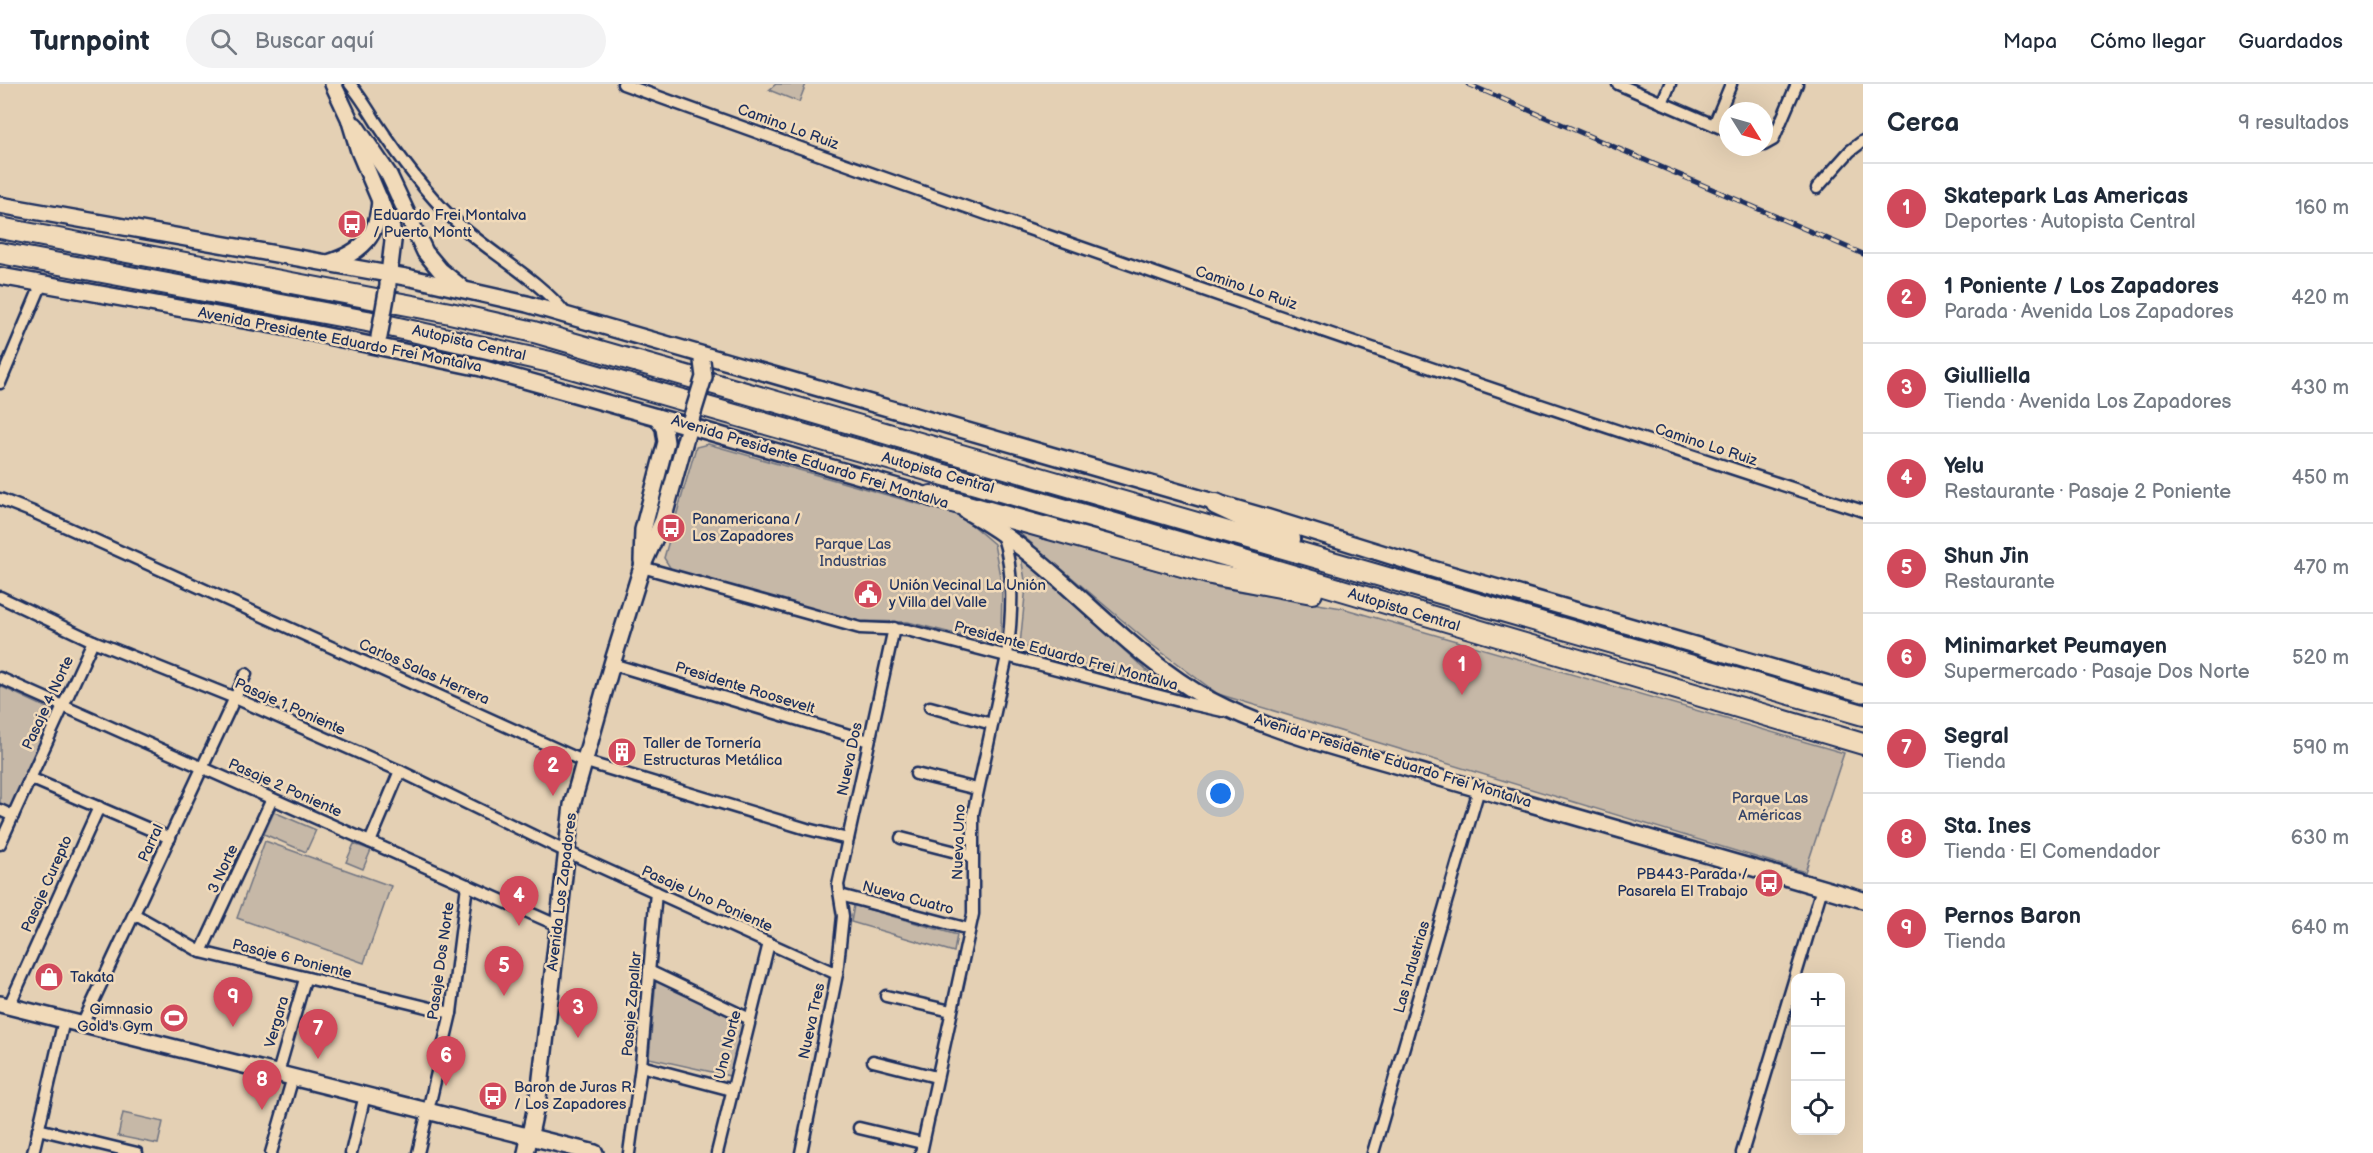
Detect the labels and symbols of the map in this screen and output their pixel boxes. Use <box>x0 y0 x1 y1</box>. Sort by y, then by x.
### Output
street label: Camino Lo Ruiz <box>735 100 842 154</box>
north arrow <box>1719 102 1773 156</box>
place label: Eduardo Frei Montalva / Puerto Montt <box>373 206 527 242</box>
bus stop icon: Eduardo Frei Montalva / Puerto Montt <box>336 208 368 240</box>
street label: Camino Lo Ruiz <box>1193 262 1300 315</box>
street label: Avenida Presidente Eduardo Frei Montalva <box>196 303 484 377</box>
street label: Autopista Central <box>410 321 528 365</box>
street label: Avenida Presidente Eduardo Frei Montalva <box>669 411 951 513</box>
street label: Camino Lo Ruiz <box>1652 420 1760 471</box>
street label: Autopista Central <box>880 448 996 498</box>
place label: Panamericana / Los Zapadores <box>692 510 801 546</box>
bus stop icon: Panamericana / Los Zapadores <box>655 512 687 544</box>
park label: Parque Las Industrias <box>815 535 892 571</box>
place label: Unión Vecinal La Unión y Villa del Valle <box>888 576 1046 612</box>
public building icon: Unión Vecinal La Unión y Villa del Valle <box>852 578 884 610</box>
street label: Autopista Central <box>1346 584 1462 636</box>
street label: Presidente Eduardo Frei Montalva <box>952 617 1180 695</box>
street label: Carlos Salas Herrera <box>356 635 492 709</box>
pin: 1 <box>1442 646 1482 695</box>
street label: Pasaje 4 Norte <box>18 653 78 753</box>
street label: Presidente Roosevelt <box>673 658 818 718</box>
street label: Pasaje 1 Poniente <box>232 674 348 740</box>
street label: Avenida Presidente Eduardo Frei Montalva <box>1252 710 1534 812</box>
street label: Nueva Dos <box>833 720 867 798</box>
place label: Taller de Tornería Estructuras Metálica <box>643 734 782 770</box>
building icon: Taller de Tornería Estructuras Metálica <box>606 736 638 768</box>
pin: 2 <box>534 746 572 796</box>
street label: Pasaje 2 Poniente <box>225 754 345 822</box>
your location <box>1206 779 1235 808</box>
park label: Parque Las Américas <box>1732 789 1809 825</box>
street label: Nueva Uno <box>948 804 970 880</box>
street label: Avenida Los Zapadores <box>543 811 581 972</box>
street label: Parral <box>134 821 168 865</box>
street label: Pasaje Curepto <box>17 833 77 935</box>
street label: 3 Norte <box>203 841 243 896</box>
street label: Pasaje Uno Poniente <box>639 862 776 936</box>
place label: PB443-Parada / Pasarela El Trabajo <box>1617 865 1748 901</box>
bus stop icon: PB443-Parada / Pasarela El Trabajo <box>1753 867 1785 899</box>
pin: 4 <box>500 876 538 926</box>
street label: Nueva Cuatro <box>860 877 956 919</box>
street label: Pasaje Dos Norte <box>423 901 459 1021</box>
street label: Las Industrias <box>1390 918 1434 1015</box>
street label: Pasaje 6 Poniente <box>230 935 354 983</box>
pin: 5 <box>484 946 524 996</box>
street label: Pasaje Zapallar <box>618 950 646 1057</box>
shop icon: Takata <box>33 961 65 993</box>
place label: Takata <box>70 968 114 987</box>
pin: 9 <box>214 978 252 1027</box>
street label: Nueva Tres <box>795 981 829 1061</box>
pin: 3 <box>558 988 598 1038</box>
street label: Vergara <box>261 994 293 1050</box>
place label: Gimnasio Gold's Gym <box>77 1000 153 1036</box>
sports icon: Gimnasio Gold's Gym <box>158 1002 190 1034</box>
street label: Uno Norte <box>710 1008 746 1081</box>
pin: 7 <box>298 1010 338 1059</box>
pin: 6 <box>426 1036 466 1086</box>
pin: 8 <box>242 1060 282 1110</box>
place label: Baron de Juras R. / Los Zapadores <box>514 1078 635 1114</box>
bus stop icon: Baron de Juras R. / Los Zapadores <box>477 1080 509 1112</box>

